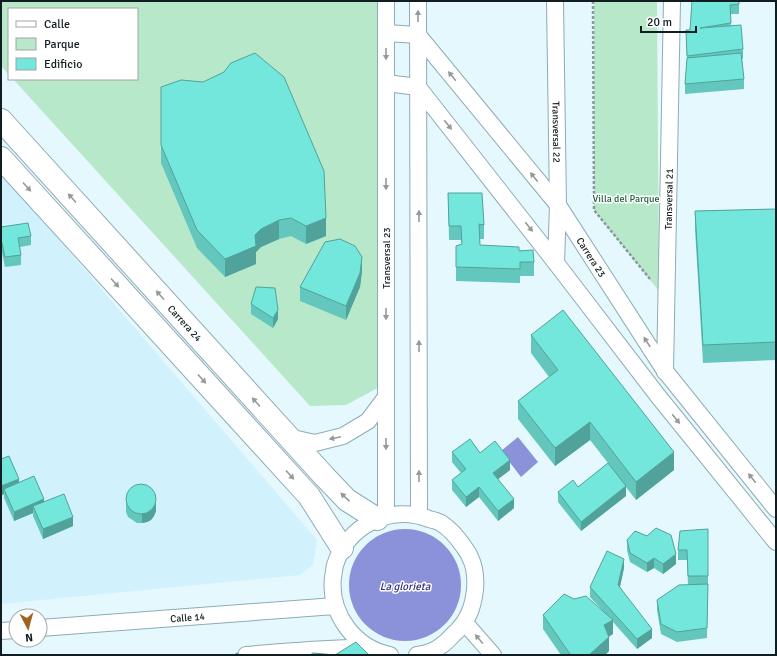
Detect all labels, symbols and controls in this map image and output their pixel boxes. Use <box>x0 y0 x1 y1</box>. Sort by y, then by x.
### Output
legend <box>8 8 138 80</box>
scale bar <box>641 8 696 34</box>
one-way arrow <box>415 9 421 22</box>
text: 20 m <box>647 15 672 30</box>
text: Calle <box>44 17 70 32</box>
text: Parque <box>44 37 80 52</box>
one-way arrow <box>383 48 389 61</box>
text: Edificio <box>44 57 82 72</box>
one-way arrow <box>447 71 456 82</box>
street label: Transversal 22 <box>549 101 562 163</box>
one-way arrow <box>444 119 453 130</box>
street label: Transversal 21 <box>663 168 676 230</box>
one-way arrow <box>530 171 539 182</box>
one-way arrow <box>383 178 389 191</box>
one-way arrow <box>23 182 32 192</box>
one-way arrow <box>68 193 77 204</box>
park label: Villa del Parque <box>593 193 659 205</box>
one-way arrow <box>416 209 422 222</box>
one-way arrow <box>524 222 533 233</box>
street label: Transversal 23 <box>381 227 393 289</box>
street label: Carrera 23 <box>573 235 608 280</box>
one-way arrow <box>110 278 119 288</box>
one-way arrow <box>155 290 164 300</box>
street label: Carrera 24 <box>165 303 204 345</box>
one-way arrow <box>383 308 389 321</box>
one-way arrow <box>643 336 650 348</box>
one-way arrow <box>416 339 422 352</box>
one-way arrow <box>198 374 207 384</box>
one-way arrow <box>252 396 261 407</box>
one-way arrow <box>672 413 681 424</box>
one-way arrow <box>329 436 341 442</box>
one-way arrow <box>383 438 389 451</box>
one-way arrow <box>416 469 422 482</box>
one-way arrow <box>285 470 295 480</box>
one-way arrow <box>747 473 756 484</box>
one-way arrow <box>340 492 350 502</box>
water label: La glorieta <box>380 580 431 593</box>
north arrow <box>8 608 48 648</box>
street label: Calle 14 <box>170 611 206 625</box>
text: N <box>25 631 33 644</box>
one-way arrow <box>474 634 484 644</box>

